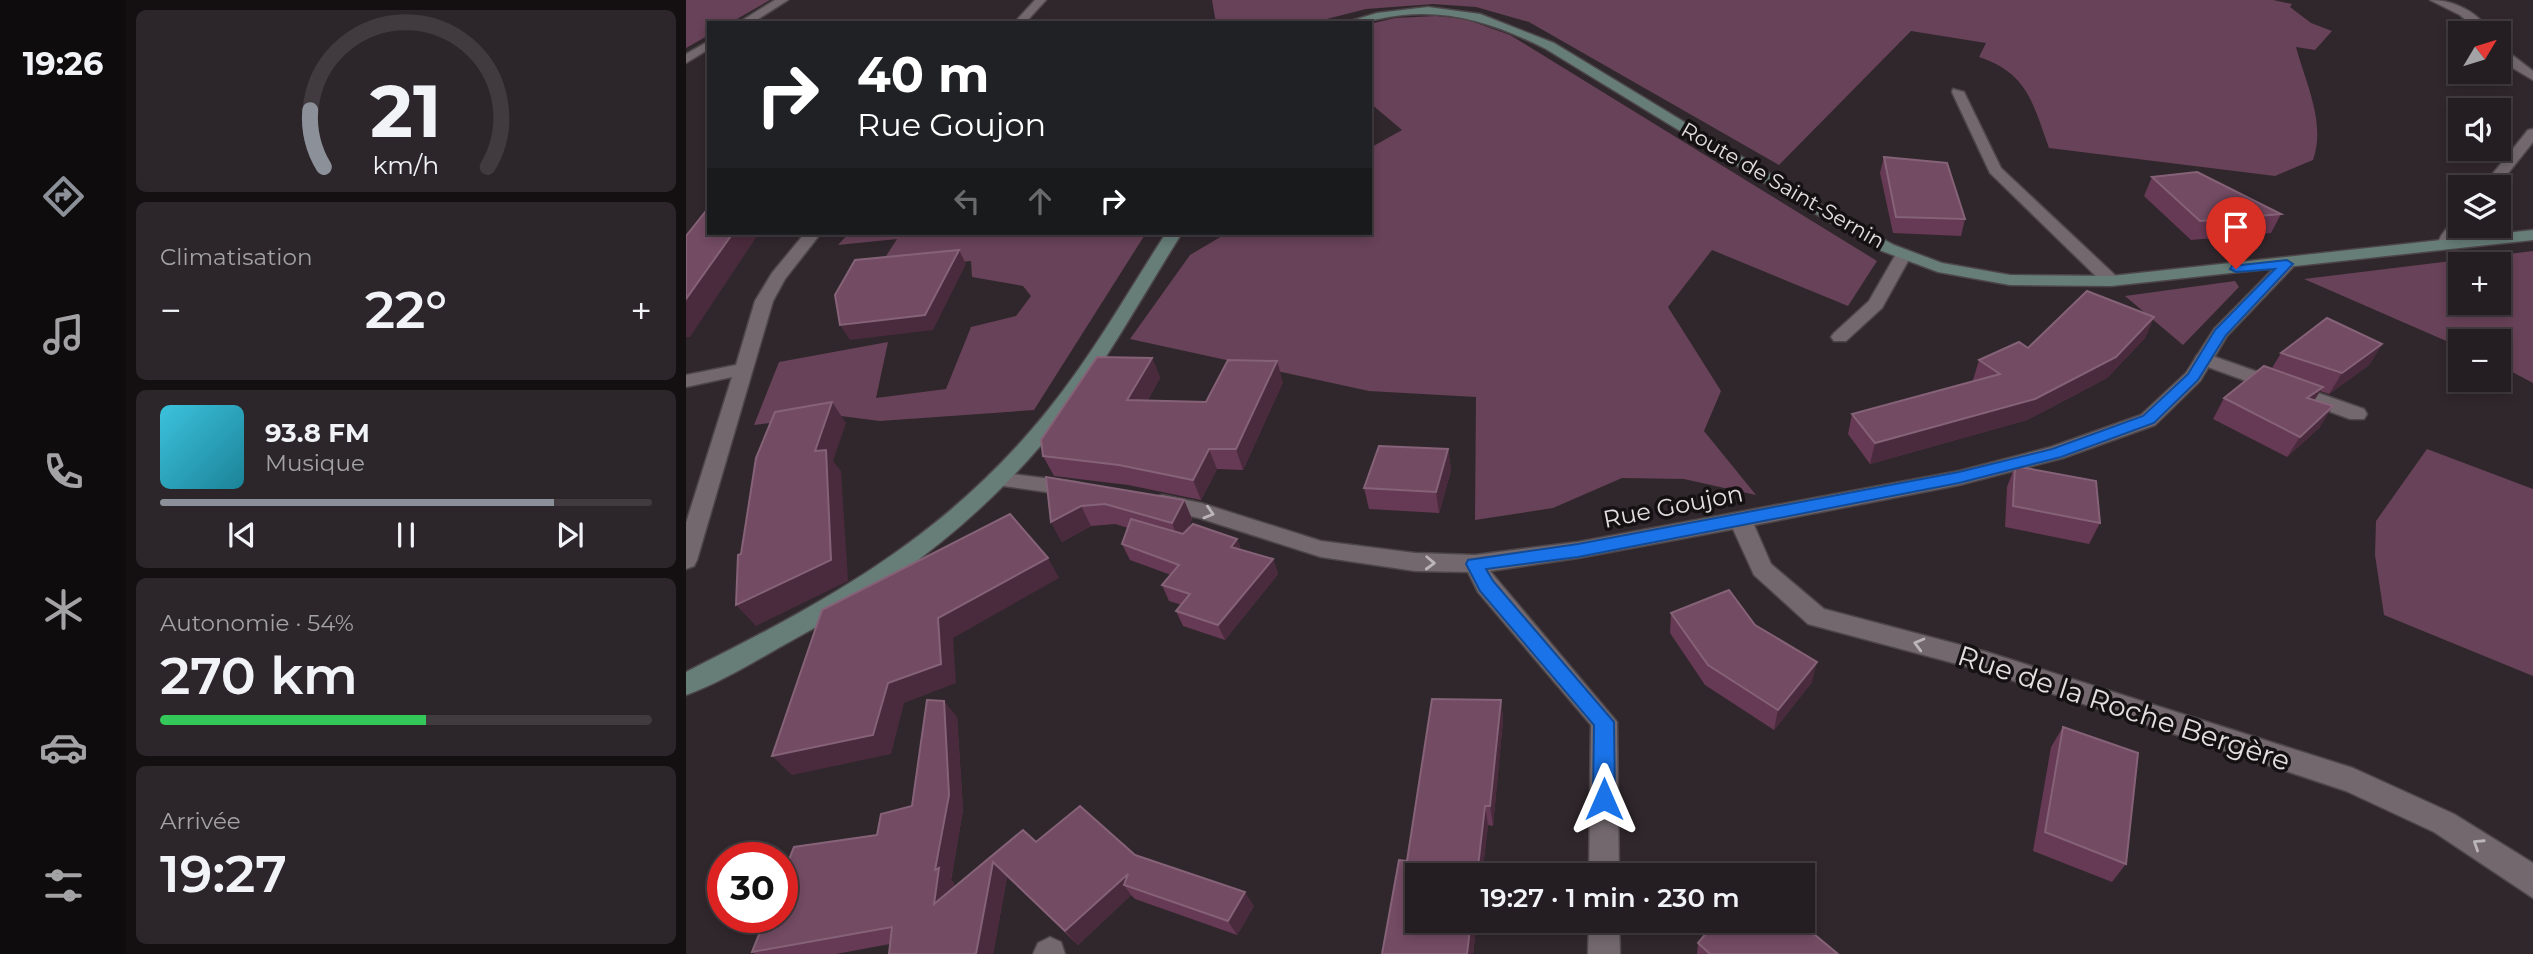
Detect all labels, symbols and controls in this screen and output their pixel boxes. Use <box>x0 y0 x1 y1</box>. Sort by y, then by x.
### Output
north arrow <box>2448 21 2511 84</box>
map controls <box>2448 21 2511 392</box>
text: 19:26 <box>23 44 103 83</box>
text: 40 m <box>857 45 989 104</box>
icon: right <box>742 49 833 140</box>
text: 21 <box>370 67 442 155</box>
button: sound <box>2448 98 2511 161</box>
text: Rue Goujon <box>857 105 1046 144</box>
street label: Route de Saint-Sernin <box>1677 117 1889 253</box>
text: km/h <box>373 150 439 180</box>
icon: directions <box>39 172 88 221</box>
button: layers <box>2448 175 2511 238</box>
icon: left <box>948 182 986 220</box>
icon: ahead <box>1021 182 1059 220</box>
icon: right <box>1094 182 1132 220</box>
pin <box>2206 197 2266 269</box>
icon: arrive <box>2217 208 2255 246</box>
text: Climatisation <box>160 243 312 271</box>
button: + <box>2448 252 2511 315</box>
text: 22° <box>365 278 447 341</box>
text: − <box>160 287 182 334</box>
text: + <box>630 287 652 334</box>
icon: music <box>39 310 88 359</box>
button: − <box>2448 329 2511 392</box>
text: 93.8 FM <box>265 417 370 449</box>
icon: phone <box>39 447 88 496</box>
text: Musique <box>265 449 365 477</box>
street label: Rue Goujon <box>1601 478 1745 534</box>
one-way arrow <box>1203 505 1215 520</box>
icon: previous <box>223 516 261 554</box>
icon: pause <box>387 516 425 554</box>
icon: next <box>551 516 589 554</box>
one-way arrow <box>1425 555 1436 570</box>
icon: climate <box>39 585 88 634</box>
text: Autonomie · 54% <box>160 609 354 637</box>
one-way arrow <box>1913 638 1925 652</box>
street label: Rue de la Roche Bergère <box>1954 638 2294 778</box>
text: 270 km <box>160 644 358 707</box>
icon: car <box>39 723 88 772</box>
position arrow <box>1567 762 1641 836</box>
text: Arrivée <box>160 807 241 835</box>
one-way arrow <box>2472 840 2485 853</box>
text: 19:27 <box>160 842 287 905</box>
speed limit sign: 30 <box>707 842 798 933</box>
icon: filters <box>39 861 88 910</box>
text: 19:27 · 1 min · 230 m <box>1480 882 1740 914</box>

